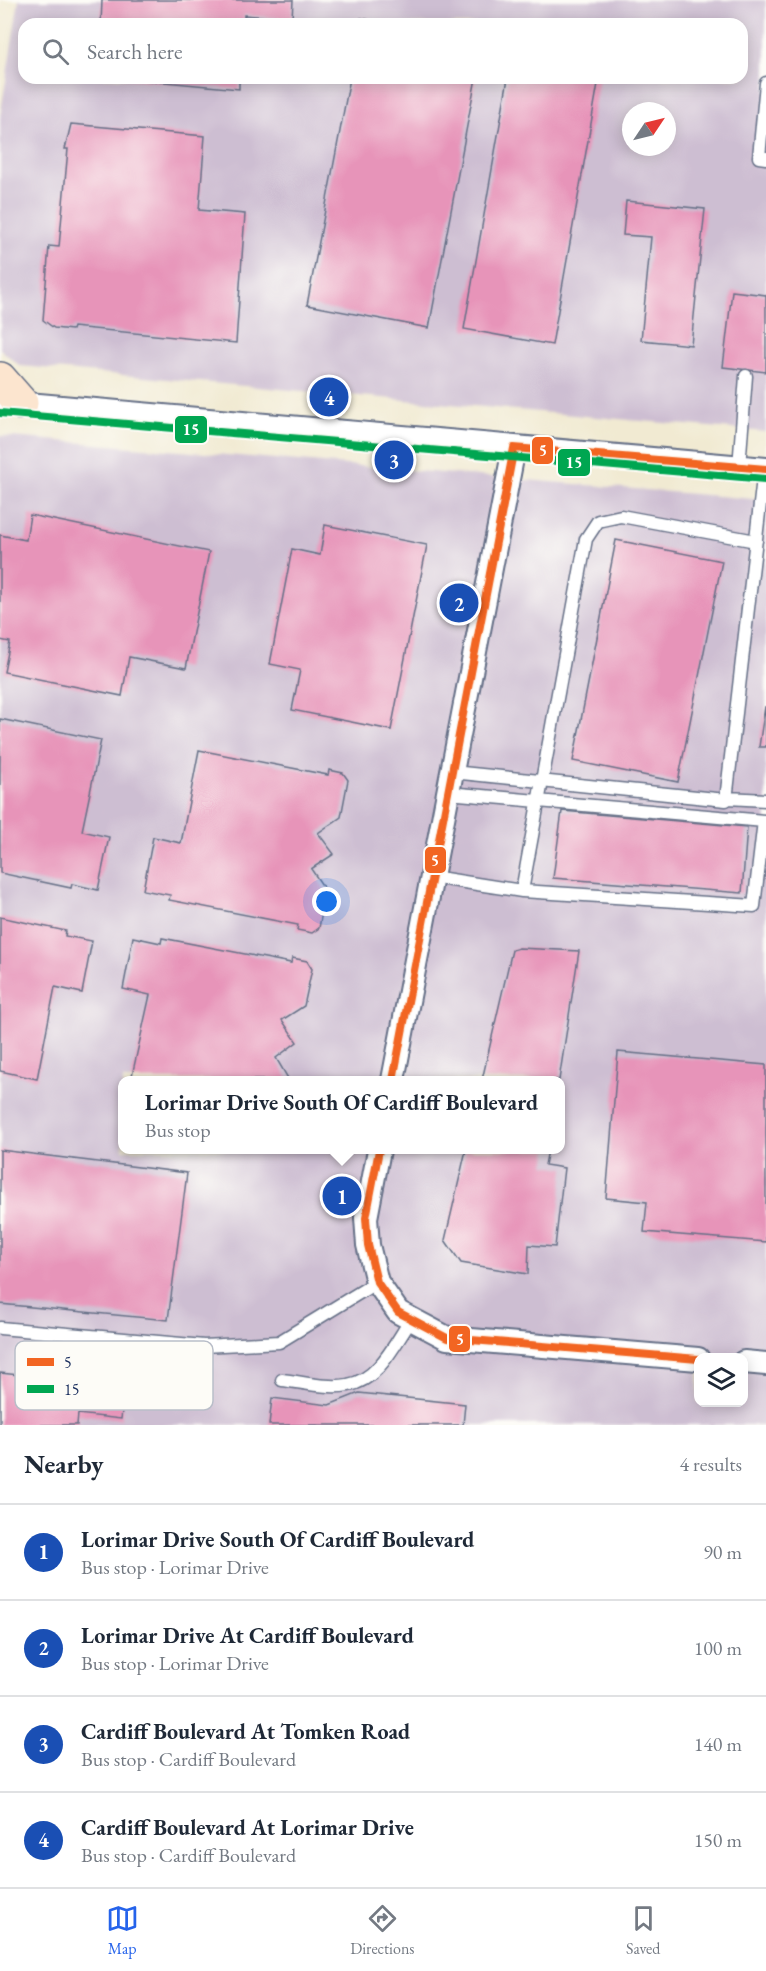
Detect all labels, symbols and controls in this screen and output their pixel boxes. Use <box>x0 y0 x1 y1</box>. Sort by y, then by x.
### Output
search box <box>18 18 748 84</box>
icon: search <box>39 35 72 68</box>
text: Search here <box>87 37 182 66</box>
north arrow <box>622 102 676 156</box>
pin: 4 <box>310 374 348 420</box>
line badge: 15 <box>174 415 208 444</box>
text: 15 <box>183 419 199 440</box>
line badge: 5 <box>531 436 554 465</box>
pin: 3 <box>374 438 414 482</box>
text: 5 <box>539 440 547 461</box>
line badge: 15 <box>557 448 591 477</box>
text: 15 <box>566 452 582 473</box>
pin: 2 <box>440 580 478 626</box>
line badge: 5 <box>424 846 447 874</box>
text: 5 <box>431 850 439 871</box>
your location <box>312 887 341 916</box>
popup <box>118 1076 565 1154</box>
text: Lorimar Drive South Of Cardiff Boulevard <box>145 1088 538 1117</box>
text: Bus stop <box>145 1117 211 1143</box>
pin: 1 <box>322 1174 362 1218</box>
line badge: 5 <box>448 1325 471 1353</box>
text: 5 <box>456 1329 464 1350</box>
legend <box>15 1341 213 1410</box>
text: 5 <box>64 1352 72 1373</box>
map controls <box>694 1353 748 1407</box>
button: layers <box>694 1353 748 1407</box>
text: 15 <box>64 1379 79 1400</box>
text: Nearby <box>24 1447 104 1481</box>
text: 4 results <box>679 1451 742 1477</box>
text: Lorimar Drive South Of Cardiff Boulevard <box>81 1525 474 1554</box>
text: 1 <box>38 1539 49 1565</box>
text: 90 m <box>703 1539 742 1565</box>
text: Bus stop · Lorimar Drive <box>81 1554 269 1580</box>
text: Lorimar Drive At Cardiff Boulevard <box>81 1621 414 1650</box>
text: 2 <box>38 1635 49 1661</box>
text: 100 m <box>694 1635 742 1661</box>
text: Bus stop · Lorimar Drive <box>81 1650 269 1676</box>
text: Cardiff Boulevard At Tomken Road <box>81 1717 410 1746</box>
text: 3 <box>38 1731 49 1757</box>
text: 140 m <box>694 1731 742 1757</box>
text: Bus stop · Cardiff Boulevard <box>81 1746 296 1772</box>
text: Cardiff Boulevard At Lorimar Drive <box>81 1813 414 1842</box>
text: 4 <box>38 1827 49 1853</box>
text: 150 m <box>694 1827 742 1853</box>
text: Bus stop · Cardiff Boulevard <box>81 1842 296 1868</box>
tab: Map <box>106 1902 139 1959</box>
tab: Directions <box>350 1902 415 1959</box>
tab: Saved <box>626 1902 660 1959</box>

